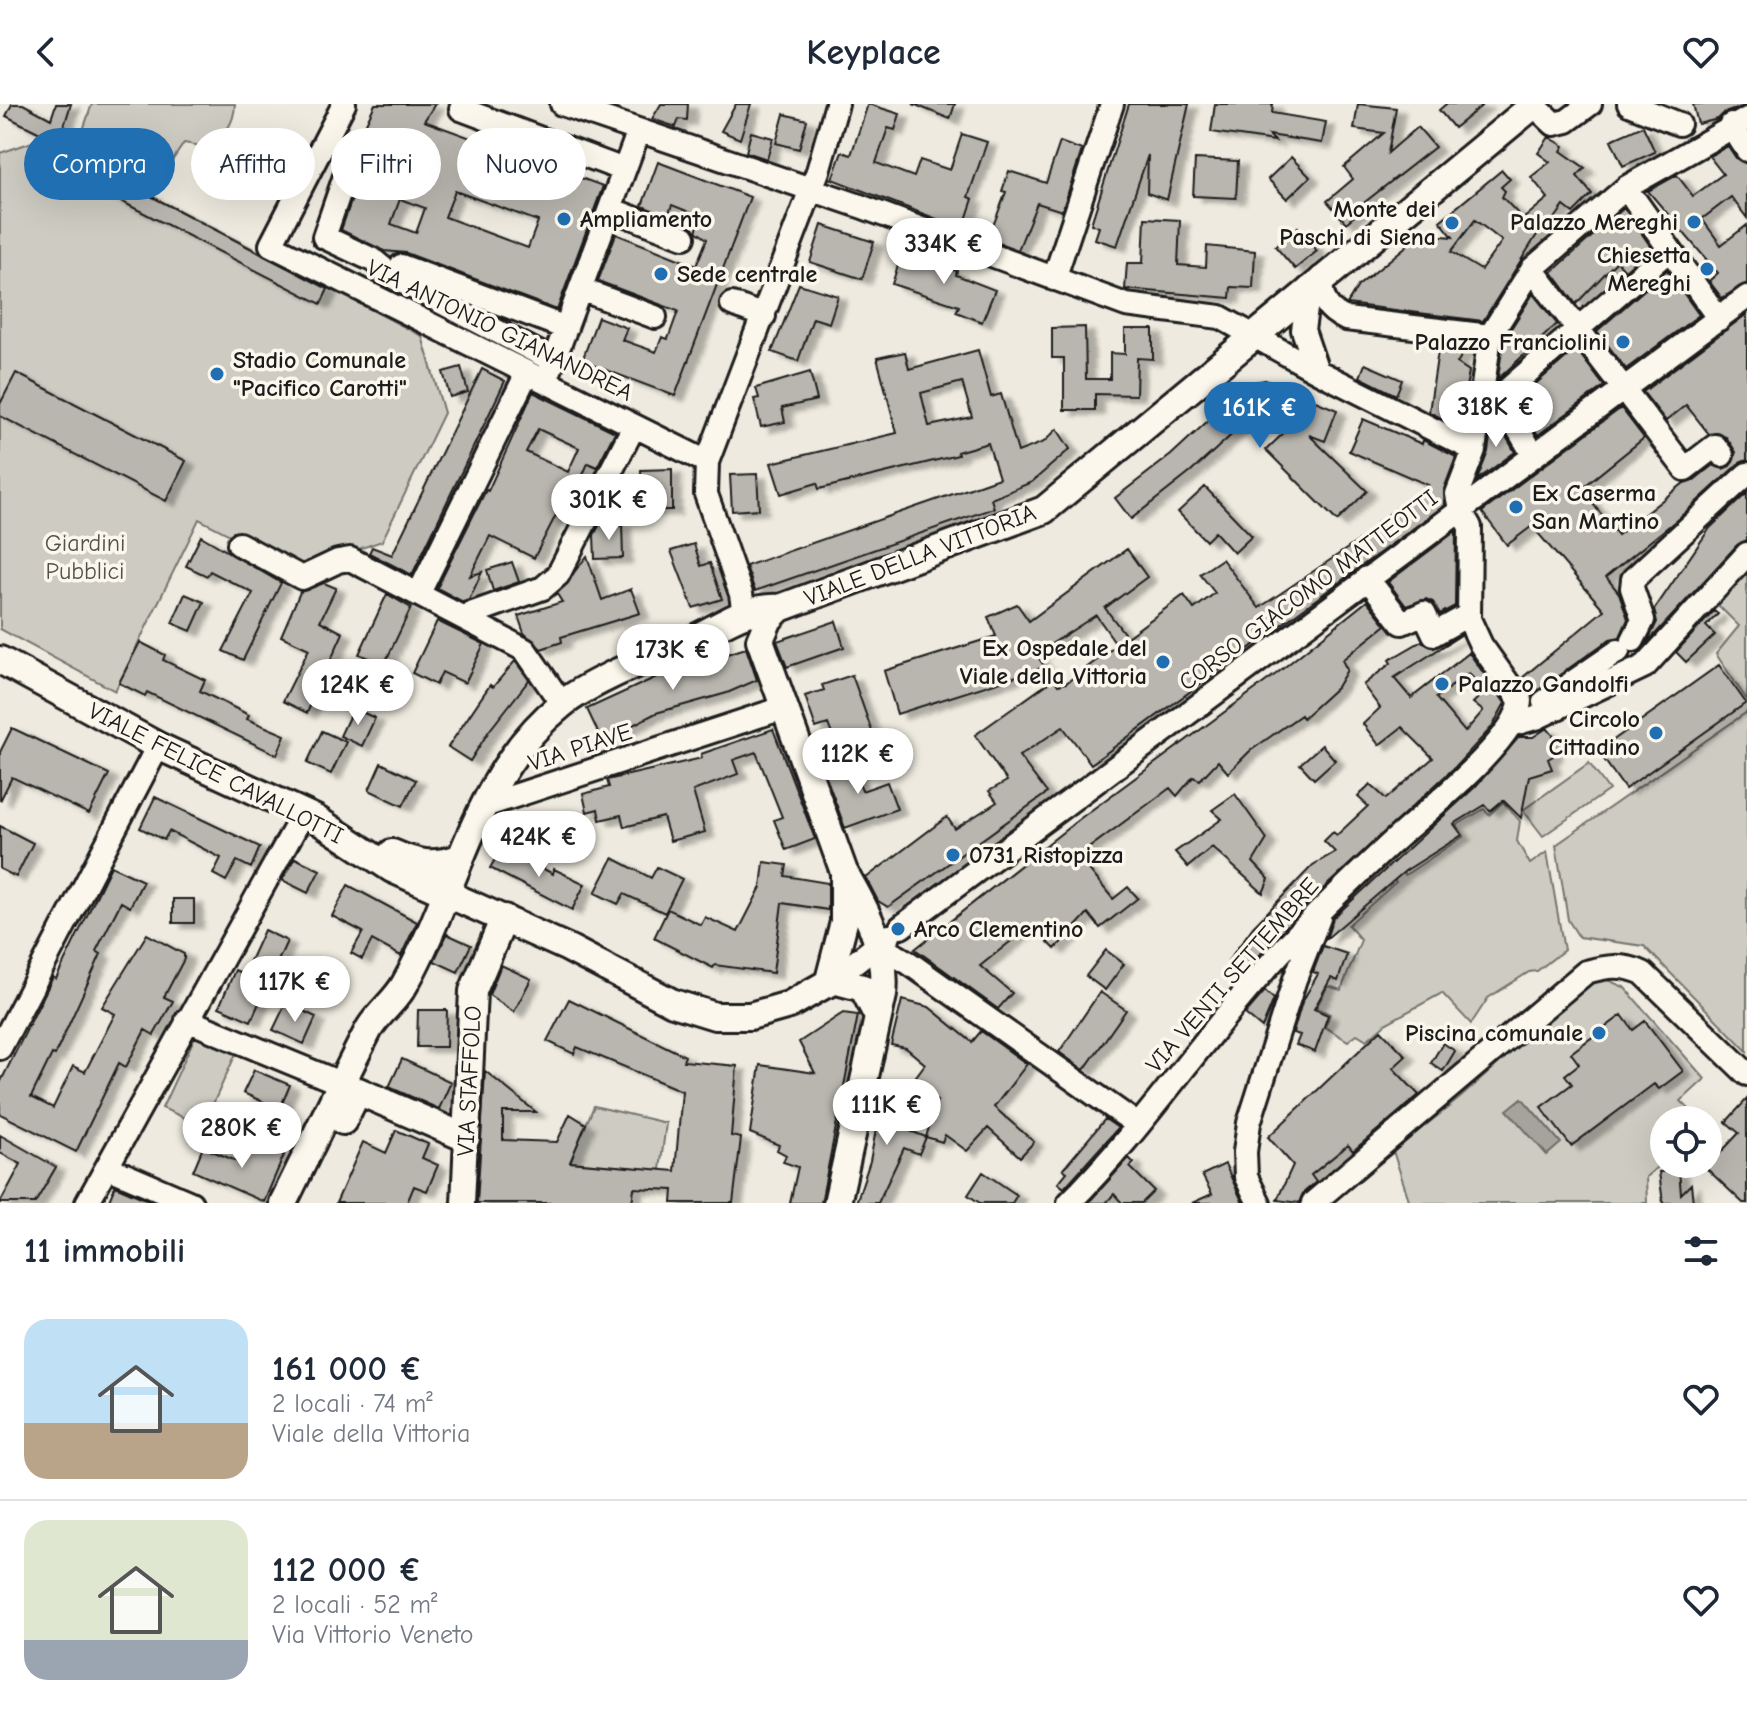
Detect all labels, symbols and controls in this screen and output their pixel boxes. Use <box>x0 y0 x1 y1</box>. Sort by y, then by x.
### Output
icon: back <box>24 30 68 74</box>
icon: heart <box>1679 30 1723 74</box>
text: Keyplace <box>806 32 941 73</box>
chip: Compra <box>24 128 175 200</box>
chip: Affitta <box>191 128 315 200</box>
chip: Filtri <box>331 128 441 200</box>
chip: Nuovo <box>457 128 586 200</box>
place label: Monte dei Paschi di Siena <box>1279 195 1436 251</box>
place label: Ampliamento <box>580 205 712 233</box>
place label: Palazzo Mereghi <box>1510 208 1678 236</box>
marker: Ampliamento <box>555 210 573 228</box>
marker: Palazzo Mereghi <box>1685 213 1703 231</box>
marker: Monte dei Paschi di Siena <box>1443 214 1461 232</box>
pin: 334K € <box>879 218 1009 286</box>
text: 334K € <box>904 229 984 259</box>
place label: Chiesetta Mereghi <box>1597 241 1691 297</box>
street label: VIA ANTONIO GIANANDREA <box>362 253 638 407</box>
place label: Sede centrale <box>677 260 818 288</box>
marker: Chiesetta Mereghi <box>1698 260 1716 278</box>
marker: Sede centrale <box>652 265 670 283</box>
place label: Palazzo Franciolini <box>1415 328 1607 356</box>
marker: Palazzo Franciolini <box>1614 333 1632 351</box>
place label: Stadio Comunale "Pacifico Carotti" <box>233 346 407 402</box>
marker: Stadio Comunale "Pacifico Carotti" <box>208 365 226 383</box>
pin: 318K € <box>1431 381 1561 449</box>
pin: 161K € <box>1195 382 1325 450</box>
text: 318K € <box>1457 392 1535 422</box>
text: 161K € <box>1222 393 1298 423</box>
pin: 301K € <box>544 474 674 542</box>
place label: Ex Caserma San Martino <box>1532 479 1659 535</box>
street label: CORSO GIACOMO MATTEOTTI <box>1173 484 1443 696</box>
text: 301K € <box>569 485 649 515</box>
street label: VIALE DELLA VITTORIA <box>800 498 1040 612</box>
marker: Ex Caserma San Martino <box>1507 498 1525 516</box>
park label: Giardini Pubblici <box>45 529 125 585</box>
pin: 173K € <box>608 624 738 692</box>
place label: Ex Ospedale del Viale della Vittoria <box>960 634 1147 690</box>
text: 173K € <box>635 635 711 665</box>
marker: Ex Ospedale del Viale della Vittoria <box>1154 653 1172 671</box>
pin: 124K € <box>293 659 423 727</box>
text: 124K € <box>320 670 396 700</box>
place label: Palazzo Gandolfi <box>1458 670 1629 698</box>
marker: Palazzo Gandolfi <box>1433 675 1451 693</box>
street label: VIALE FELICE CAVALLOTTI <box>84 696 348 850</box>
place label: Circolo Cittadino <box>1549 705 1640 761</box>
street label: VIA PIAVE <box>525 717 635 777</box>
marker: Circolo Cittadino <box>1647 724 1665 742</box>
pin: 112K € <box>793 728 923 796</box>
text: 112K € <box>820 739 896 769</box>
pin: 424K € <box>474 811 604 879</box>
text: 424K € <box>500 822 578 852</box>
place label: 0731 Ristopizza <box>969 841 1124 869</box>
marker: 0731 Ristopizza <box>944 846 962 864</box>
street label: VIA VENTI SETTEMBRE <box>1140 872 1324 1078</box>
place label: Arco Clementino <box>914 915 1083 943</box>
marker: Arco Clementino <box>889 920 907 938</box>
pin: 117K € <box>230 956 360 1024</box>
text: 117K € <box>258 967 332 997</box>
street label: VIA STAFFOLO <box>451 1005 487 1157</box>
place label: Piscina comunale <box>1405 1019 1583 1047</box>
marker: Piscina comunale <box>1590 1024 1608 1042</box>
pin: 111K € <box>822 1079 952 1147</box>
text: 111K € <box>851 1090 923 1120</box>
pin: 280K € <box>177 1102 307 1170</box>
map controls <box>1650 1106 1722 1178</box>
button: locate <box>1650 1106 1722 1178</box>
text: 280K € <box>201 1113 283 1143</box>
icon: filters <box>1679 1229 1723 1273</box>
text: 11 immobili <box>24 1231 185 1271</box>
text: 161 000 € <box>272 1349 422 1389</box>
icon: home <box>88 1351 184 1447</box>
icon: heart <box>1679 1377 1723 1421</box>
text: 2 locali · 74 m² <box>272 1389 433 1419</box>
text: Viale della Vittoria <box>272 1419 470 1449</box>
text: 112 000 € <box>272 1550 422 1590</box>
icon: home <box>88 1552 184 1648</box>
icon: heart <box>1679 1578 1723 1622</box>
text: 2 locali · 52 m² <box>272 1590 438 1620</box>
text: Via Vittorio Veneto <box>272 1620 474 1650</box>

